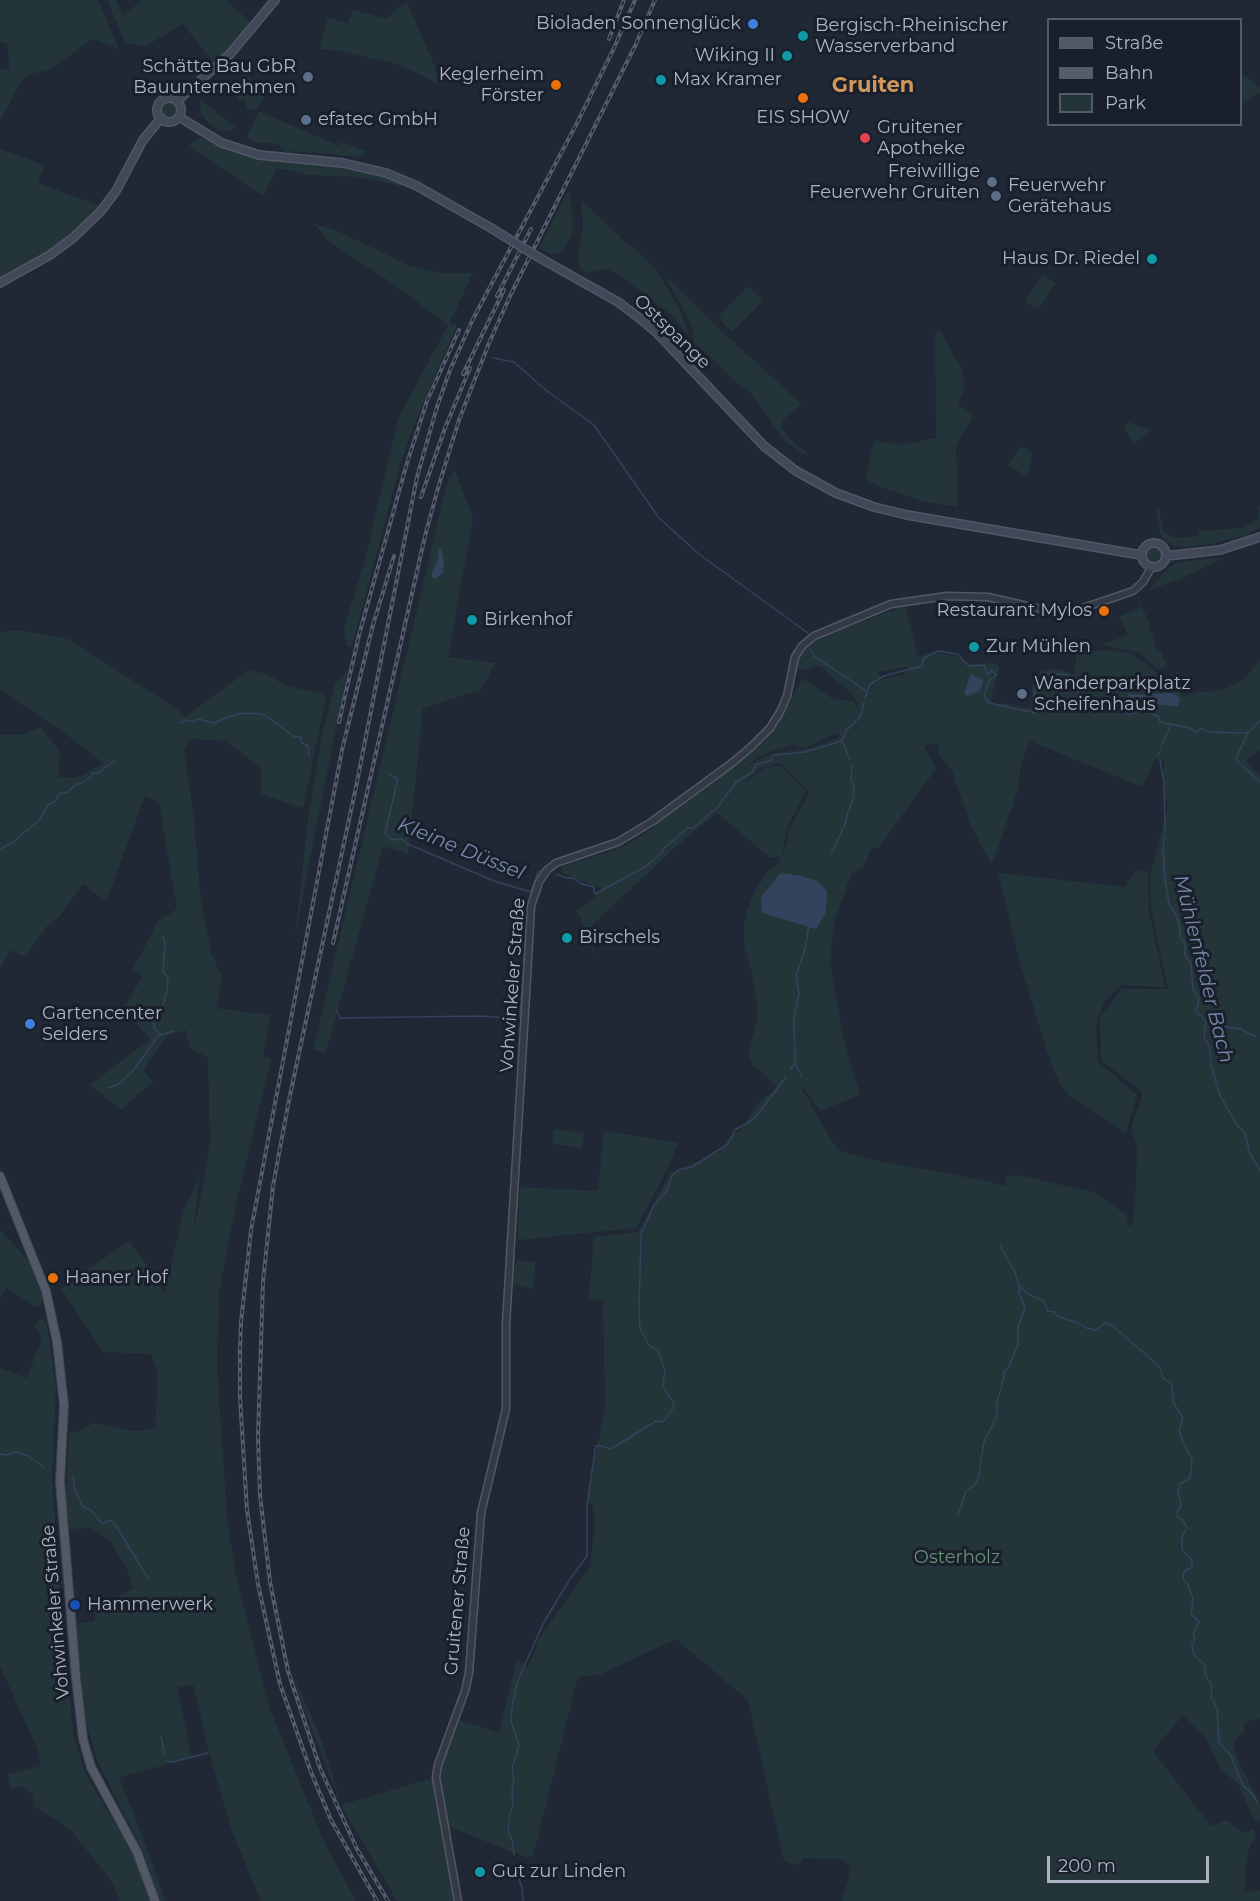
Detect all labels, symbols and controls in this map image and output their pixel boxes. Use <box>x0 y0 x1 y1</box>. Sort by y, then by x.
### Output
place label: Bioladen Sonnenglück <box>536 13 741 35</box>
place label: Bergisch-Rheinischer Wasserverband <box>815 15 1008 57</box>
marker: Bioladen Sonnenglück <box>746 17 760 31</box>
legend <box>1047 18 1242 126</box>
marker: Bergisch-Rheinischer Wasserverband <box>796 29 810 43</box>
text: Straße <box>1105 32 1163 54</box>
place label: Wiking II <box>695 45 775 67</box>
marker: Wiking II <box>780 49 794 63</box>
place label: Schätte Bau GbR Bauunternehmen <box>133 56 296 98</box>
text: Bahn <box>1105 62 1154 84</box>
place label: Keglerheim Förster <box>439 64 544 106</box>
place label: Max Kramer <box>673 69 782 91</box>
marker: Schätte Bau GbR Bauunternehmen <box>301 70 315 84</box>
marker: Max Kramer <box>654 73 668 87</box>
district label: Gruiten <box>832 73 914 99</box>
marker: Keglerheim Förster <box>549 78 563 92</box>
marker: EIS SHOW <box>796 91 810 105</box>
text: Park <box>1105 92 1146 114</box>
place label: EIS SHOW <box>756 107 850 129</box>
place label: efatec GmbH <box>318 109 438 131</box>
marker: efatec GmbH <box>299 113 313 127</box>
place label: Gruitener Apotheke <box>877 117 965 160</box>
marker: Gruitener Apotheke <box>858 131 872 145</box>
place label: Freiwillige Feuerwehr Gruiten <box>809 161 980 204</box>
marker: Freiwillige Feuerwehr Gruiten <box>985 175 999 189</box>
place label: Feuerwehr Gerätehaus <box>1008 175 1111 218</box>
marker: Feuerwehr Gerätehaus <box>989 189 1003 203</box>
place label: Haus Dr. Riedel <box>1002 248 1140 270</box>
marker: Haus Dr. Riedel <box>1145 252 1159 266</box>
street label: Ostspange <box>629 290 715 374</box>
place label: Restaurant Mylos <box>937 600 1092 622</box>
marker: Restaurant Mylos <box>1097 604 1111 618</box>
place label: Birkenhof <box>484 609 572 631</box>
marker: Birkenhof <box>465 613 479 627</box>
place label: Zur Mühlen <box>986 636 1091 658</box>
marker: Zur Mühlen <box>967 640 981 654</box>
place label: Wanderparkplatz Scheifenhaus <box>1034 673 1191 716</box>
marker: Wanderparkplatz Scheifenhaus <box>1015 687 1029 701</box>
water label: Kleine Düssel <box>394 813 528 885</box>
water label: Mühlenfelder Bach <box>1168 872 1238 1066</box>
street label: Vohwinkeler Straße <box>496 897 530 1073</box>
place label: Birschels <box>579 927 660 949</box>
marker: Birschels <box>560 931 574 945</box>
place label: Gartencenter Selders <box>42 1003 162 1046</box>
marker: Gartencenter Selders <box>23 1017 37 1031</box>
place label: Haaner Hof <box>65 1267 168 1289</box>
marker: Haaner Hof <box>46 1271 60 1285</box>
street label: Vohwinkeler Straße <box>38 1524 74 1700</box>
street label: Gruitener Straße <box>441 1526 475 1676</box>
park label: Osterholz <box>914 1547 1000 1569</box>
place label: Hammerwerk <box>87 1594 213 1616</box>
marker: Hammerwerk <box>68 1598 82 1612</box>
scale bar <box>1050 1844 1212 1882</box>
text: 200 m <box>1058 1855 1116 1877</box>
place label: Gut zur Linden <box>492 1861 626 1883</box>
marker: Gut zur Linden <box>473 1865 487 1879</box>

